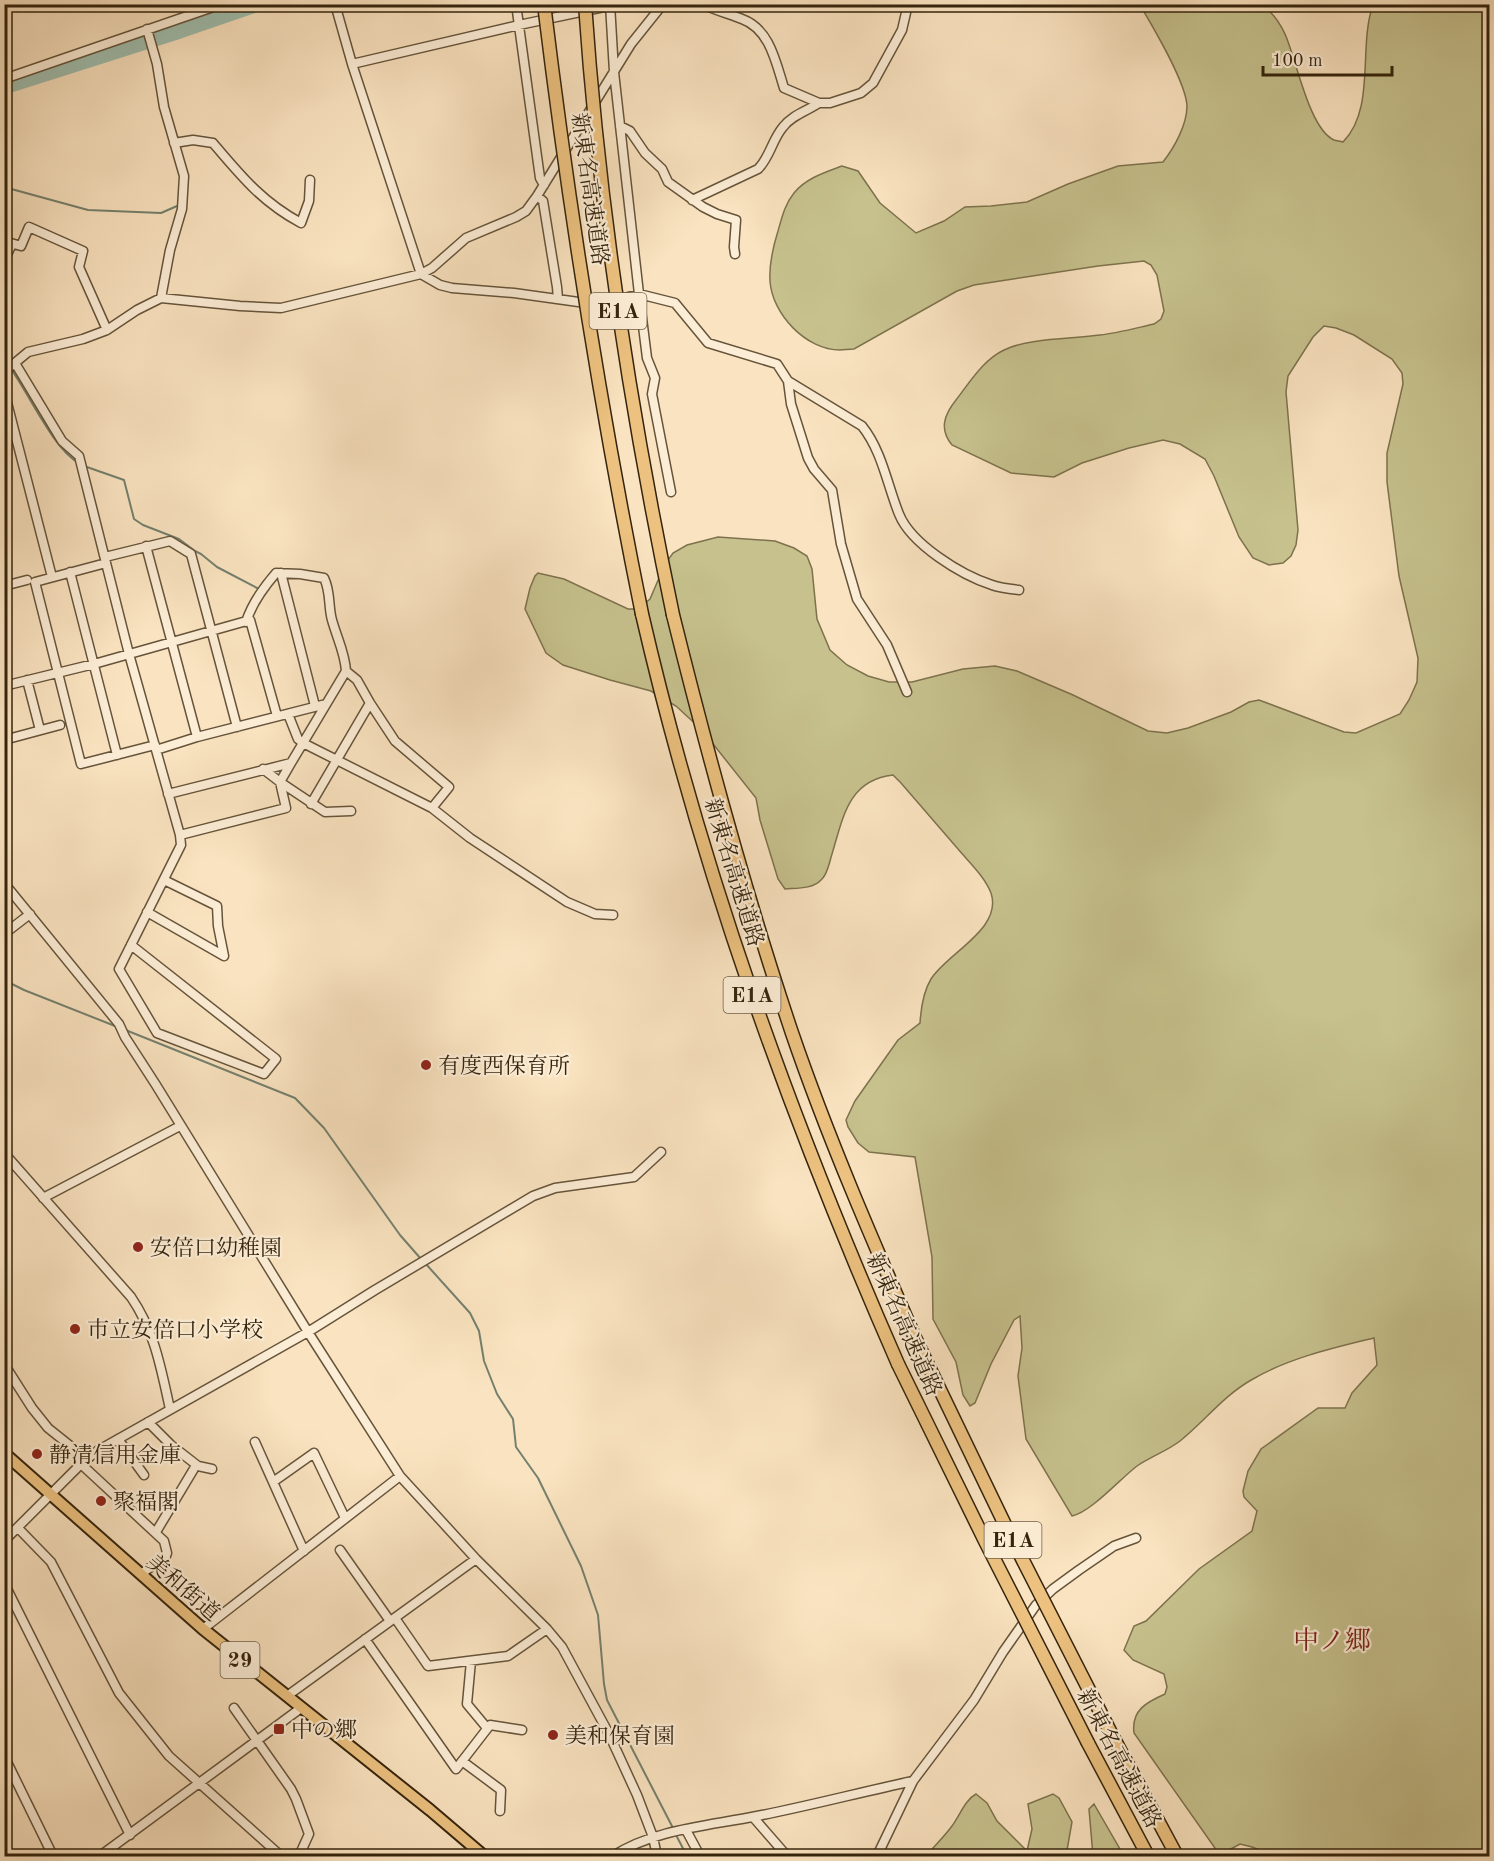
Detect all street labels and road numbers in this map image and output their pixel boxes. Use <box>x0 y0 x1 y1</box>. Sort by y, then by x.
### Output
street label: 新東名高速道路 <box>567 111 613 267</box>
road number: E1A <box>590 293 646 329</box>
street label: 新東名高速道路 <box>700 795 768 949</box>
road number: E1A <box>724 977 780 1013</box>
street label: 新東名高速道路 <box>862 1249 946 1400</box>
road number: E1A <box>984 1522 1042 1558</box>
street label: 美和街道 <box>142 1550 224 1626</box>
road number: 29 <box>220 1642 260 1678</box>
street label: 新東名高速道路 <box>1072 1685 1166 1832</box>

